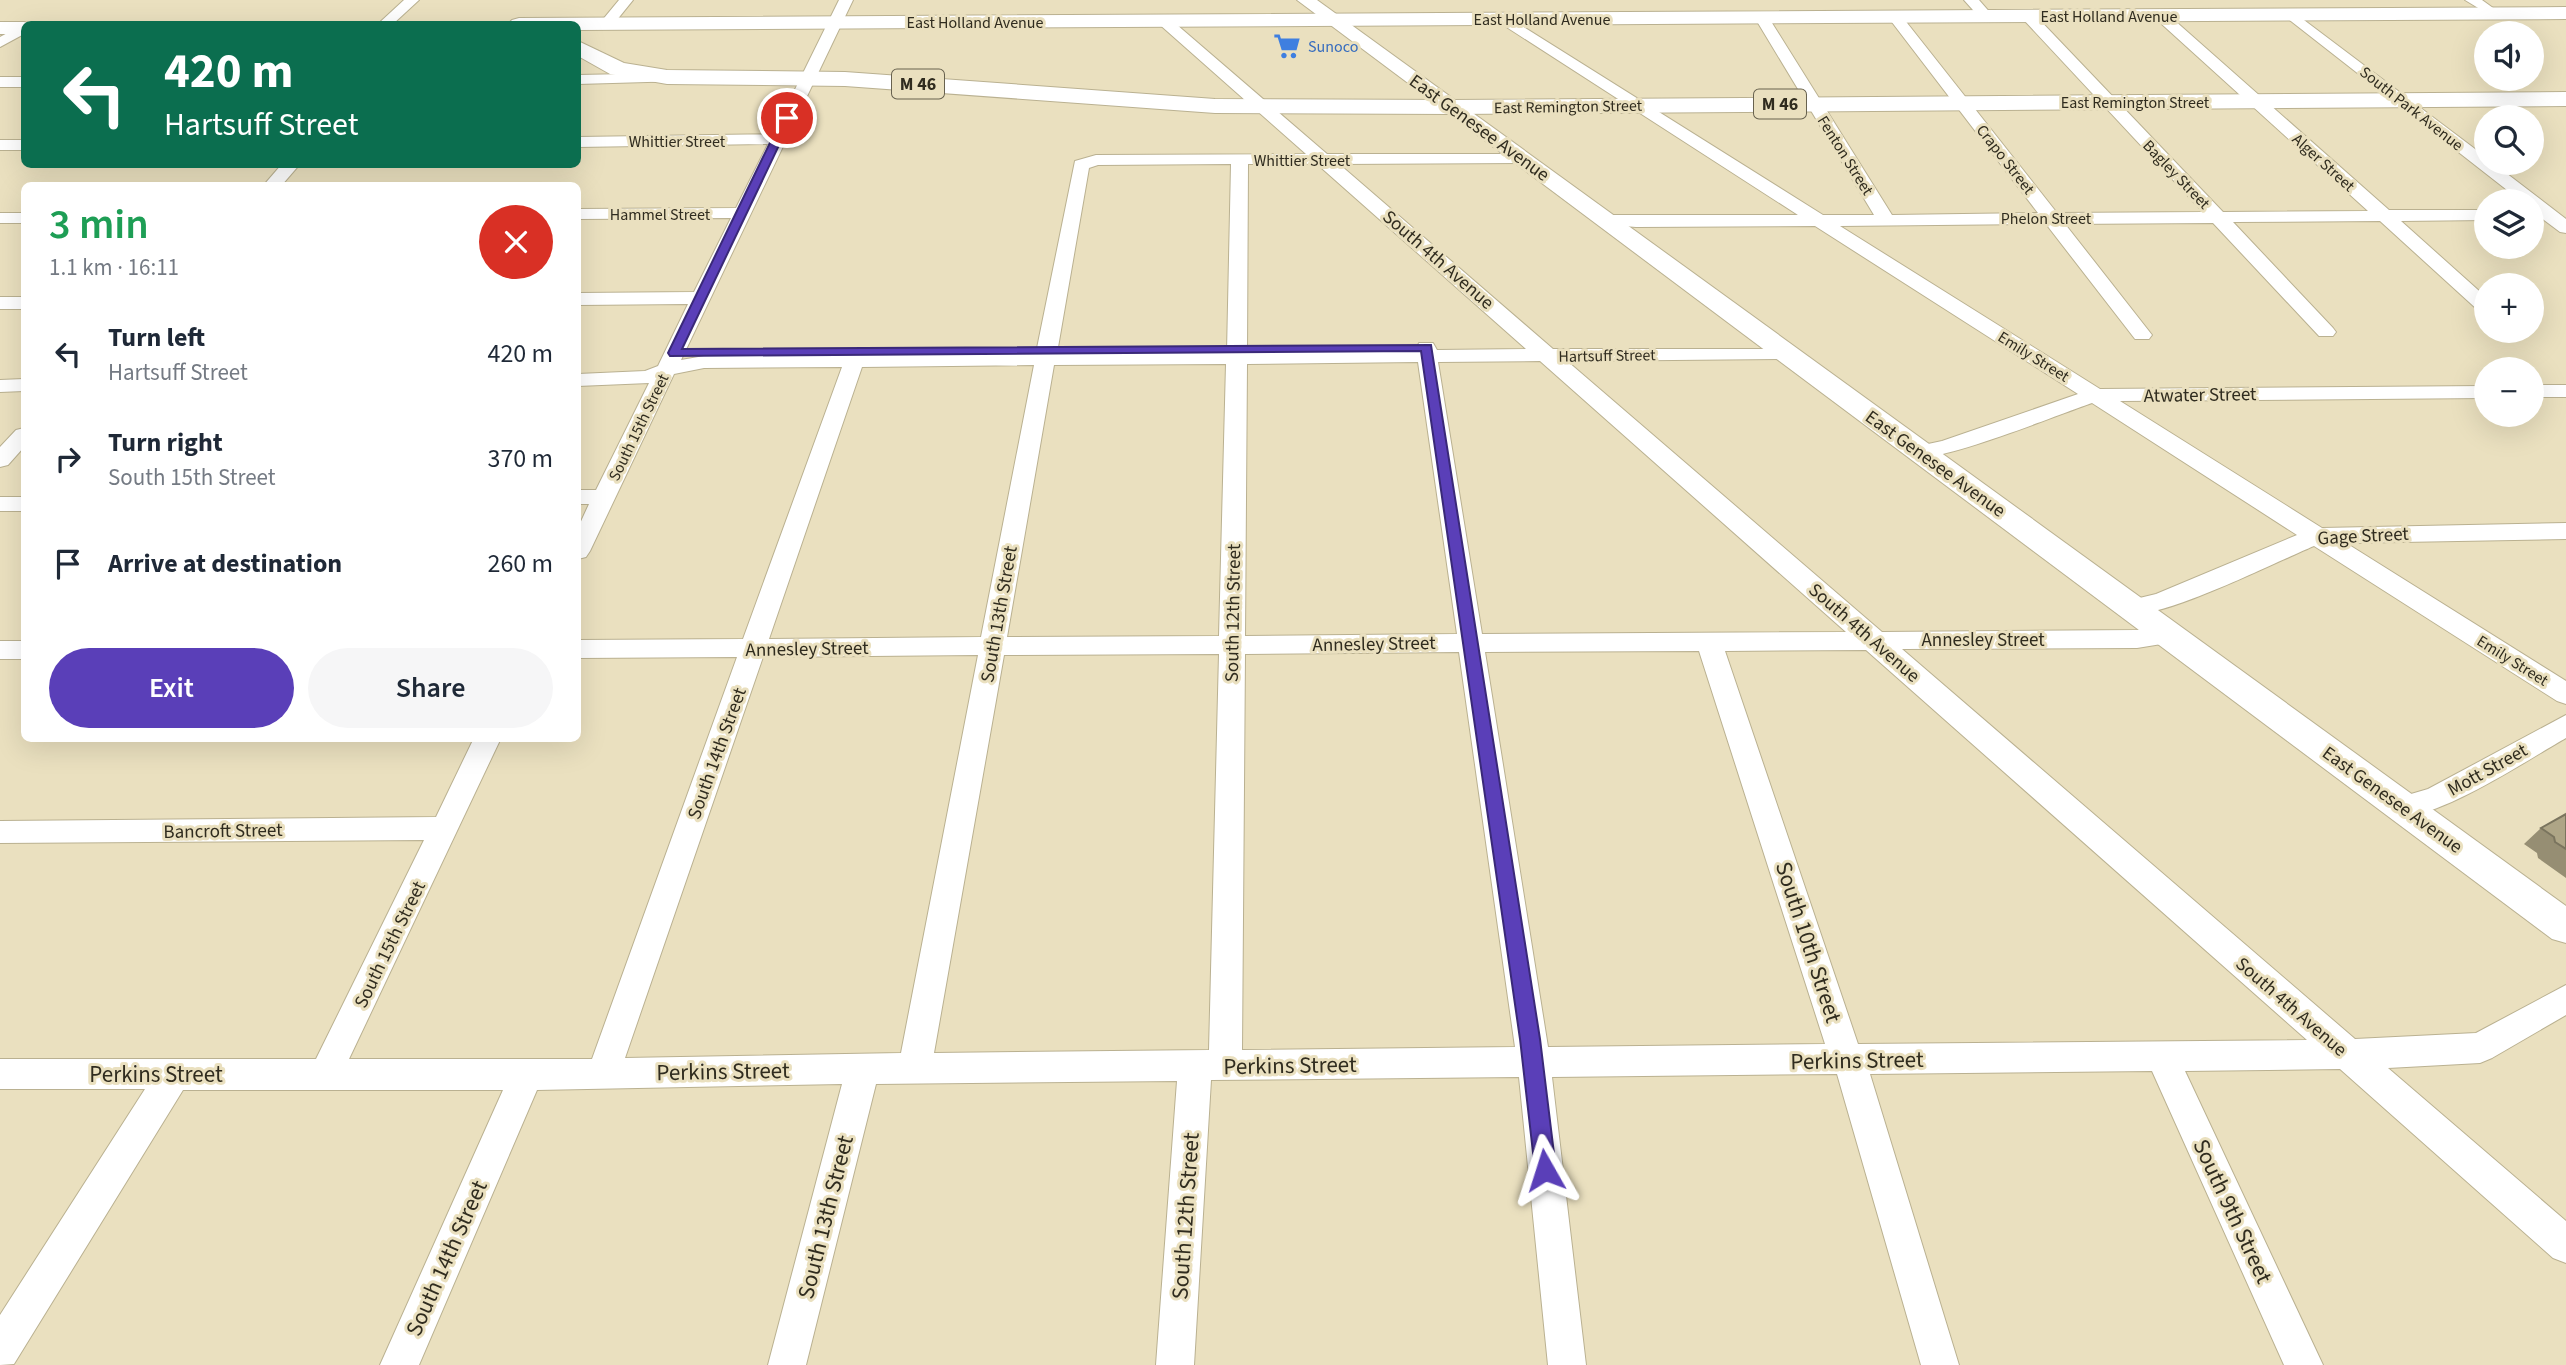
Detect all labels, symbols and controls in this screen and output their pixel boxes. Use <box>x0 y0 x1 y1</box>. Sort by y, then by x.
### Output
street label: East Holland Avenue <box>2041 6 2178 28</box>
street label: East Holland Avenue <box>1474 9 1611 31</box>
street label: East Holland Avenue <box>907 12 1044 34</box>
map controls <box>2474 21 2544 427</box>
button: sound <box>2474 21 2544 91</box>
supermarket icon: Sunoco <box>1272 31 1302 61</box>
place label: Sunoco <box>1308 36 1358 58</box>
text: 420 m <box>164 37 293 107</box>
icon: left <box>49 49 140 140</box>
street label: South Park Avenue <box>2355 61 2468 156</box>
street label: East Genesee Avenue <box>1403 68 1555 188</box>
road number: M 46 <box>892 70 944 98</box>
pin <box>757 88 817 148</box>
road number: M 46 <box>1754 90 1806 119</box>
street label: East Remington Street <box>2061 92 2210 114</box>
street label: East Remington Street <box>1494 95 1643 119</box>
icon: arrive <box>768 99 806 137</box>
text: Hartsuff Street <box>164 102 358 148</box>
button: search <box>2474 105 2544 175</box>
street label: Fenton Street <box>1812 111 1879 200</box>
street label: Crapo Street <box>1971 120 2040 200</box>
street label: Alger Street <box>2287 129 2360 197</box>
street label: Whittier Street <box>629 131 726 153</box>
street label: Bagley Street <box>2138 135 2215 215</box>
street label: Whittier Street <box>1254 150 1351 172</box>
button: layers <box>2474 189 2544 259</box>
text: 3 min <box>49 195 149 255</box>
street label: Hammel Street <box>610 204 711 226</box>
street label: South 4th Avenue <box>1376 204 1500 316</box>
button: close <box>479 205 553 279</box>
street label: Phelon Street <box>2001 208 2092 230</box>
text: 1.1 km · 16:11 <box>49 251 179 284</box>
button: + <box>2474 273 2544 343</box>
text: Turn left <box>108 319 205 356</box>
street label: Emily Street <box>1994 326 2074 388</box>
icon: left <box>49 335 87 373</box>
text: 420 m <box>487 335 553 372</box>
street label: Hartsuff Street <box>1558 344 1656 368</box>
text: Hartsuff Street <box>108 356 248 389</box>
button: − <box>2474 357 2544 427</box>
street label: South 15th Street <box>603 370 675 485</box>
street label: Atwater Street <box>2143 381 2257 410</box>
street label: East Genesee Avenue <box>1859 404 2011 524</box>
text: Turn right <box>108 424 223 461</box>
icon: right <box>49 440 87 478</box>
text: 370 m <box>487 440 553 477</box>
text: South 15th Street <box>108 461 276 494</box>
street label: Gage Street <box>2317 521 2410 552</box>
street label: South 13th Street <box>974 543 1025 685</box>
street label: South 12th Street <box>1219 543 1248 682</box>
icon: arrive <box>49 545 87 583</box>
text: Arrive at destination <box>108 545 342 582</box>
text: 260 m <box>487 545 553 582</box>
street label: South 4th Avenue <box>1802 577 1926 689</box>
street label: Annesley Street <box>1921 627 2045 654</box>
street label: Annesley Street <box>1312 630 1436 659</box>
street label: Emily Street <box>2473 630 2553 692</box>
street label: Annesley Street <box>745 635 869 664</box>
button: Exit <box>49 648 294 728</box>
button: Share <box>308 648 553 728</box>
street label: South 14th Street <box>681 683 754 823</box>
street label: Mott Street <box>2443 737 2533 803</box>
street label: East Genesee Avenue <box>2316 740 2468 860</box>
street label: Bancroft Street <box>163 817 283 846</box>
street label: South 10th Street <box>1767 857 1850 1027</box>
street label: South 15th Street <box>348 876 433 1013</box>
street label: South 4th Avenue <box>2229 951 2353 1063</box>
street label: Perkins Street <box>1790 1043 1924 1078</box>
street label: Perkins Street <box>1223 1048 1357 1083</box>
street label: Perkins Street <box>656 1054 790 1089</box>
street label: Perkins Street <box>89 1058 223 1091</box>
street label: South 12th Street <box>1163 1131 1208 1301</box>
street label: South 13th Street <box>789 1132 862 1302</box>
position arrow <box>1508 1133 1582 1207</box>
street label: South 9th Street <box>2185 1134 2281 1289</box>
street label: South 14th Street <box>397 1175 496 1341</box>

